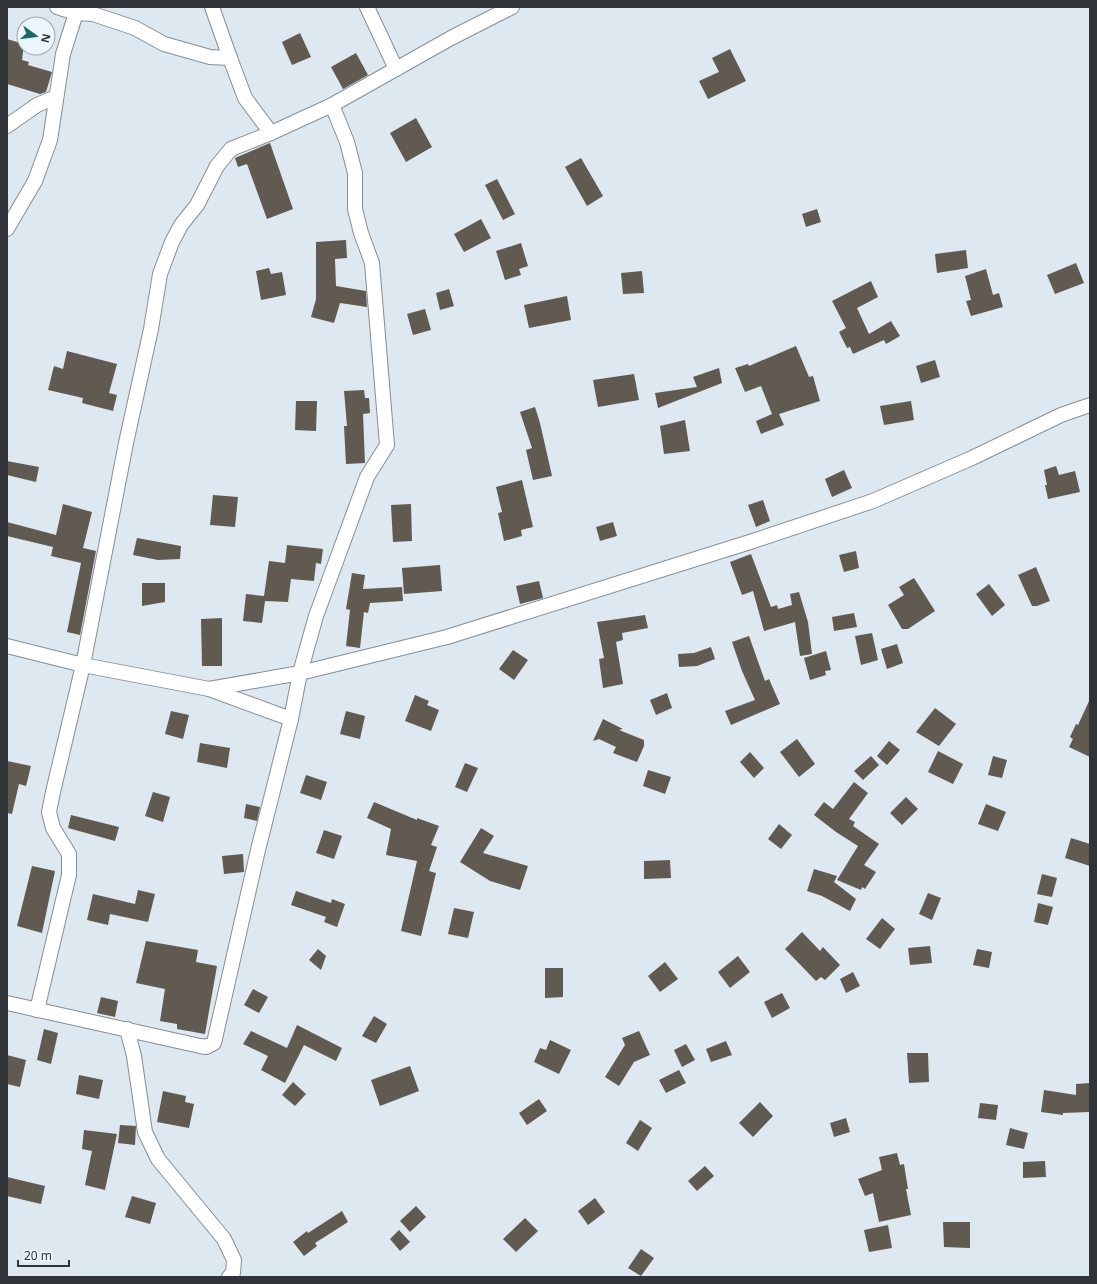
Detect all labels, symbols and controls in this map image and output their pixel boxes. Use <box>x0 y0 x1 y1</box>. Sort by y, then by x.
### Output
north arrow <box>16 16 56 56</box>
text: N <box>38 32 55 45</box>
scale bar <box>18 1242 69 1268</box>
text: 20 m <box>24 1247 52 1264</box>

